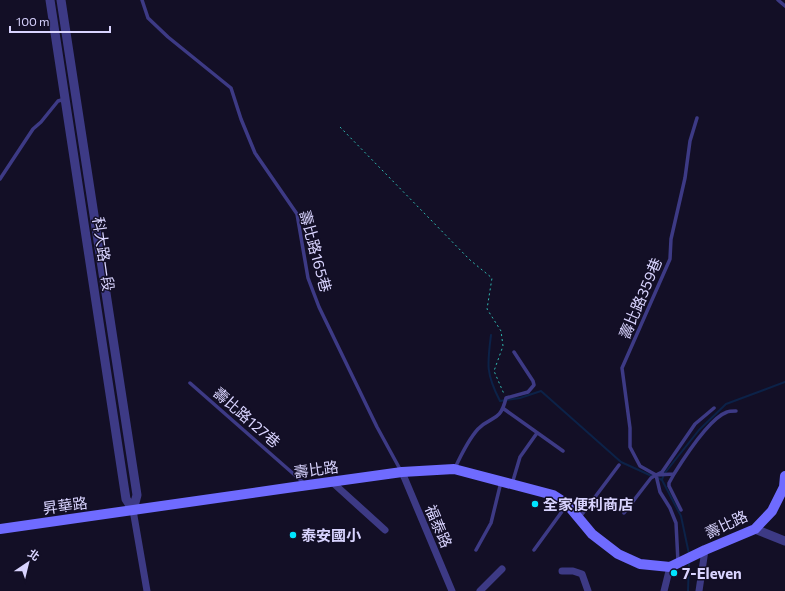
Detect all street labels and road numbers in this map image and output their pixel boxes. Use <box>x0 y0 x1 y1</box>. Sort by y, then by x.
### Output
street label: 壽比路165巷 <box>296 208 336 294</box>
street label: 科大路一段 <box>90 216 118 292</box>
street label: 壽比路359巷 <box>615 255 665 341</box>
street label: 壽比路127巷 <box>210 383 284 451</box>
street label: 壽比路 <box>292 457 340 481</box>
street label: 昇華路 <box>41 493 89 517</box>
street label: 福泰路 <box>422 502 456 550</box>
street label: 壽比路 <box>702 506 750 542</box>

